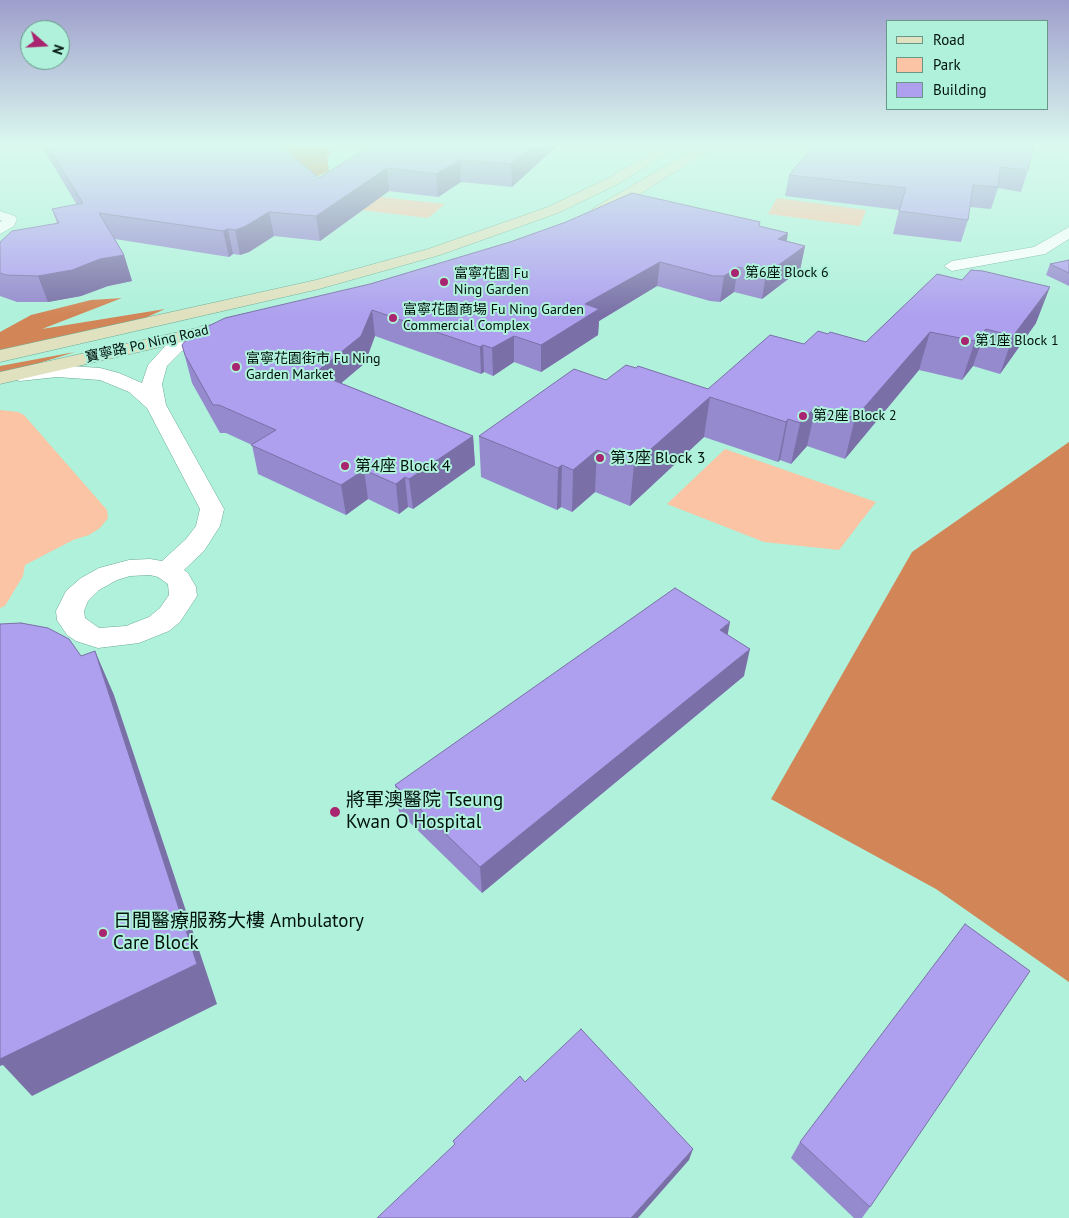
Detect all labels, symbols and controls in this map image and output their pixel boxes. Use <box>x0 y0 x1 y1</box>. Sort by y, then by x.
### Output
north arrow <box>20 20 70 70</box>
legend <box>886 20 1049 110</box>
text: Road <box>933 30 965 49</box>
text: N <box>48 42 68 57</box>
text: Park <box>933 55 961 74</box>
text: Building <box>933 80 987 99</box>
place label: 第6座 Block 6 <box>745 265 829 281</box>
place label: 富寧花園 Fu Ning Garden <box>454 266 529 298</box>
marker: 第6座 Block 6 <box>729 267 741 279</box>
marker: 富寧花園 Fu Ning Garden <box>438 276 450 288</box>
place label: 富寧花園商場 Fu Ning Garden Commercial Complex <box>403 302 584 334</box>
marker: 富寧花園商場 Fu Ning Garden Commercial Complex <box>387 312 399 324</box>
street label: 寶寧路 Po Ning Road <box>84 322 210 366</box>
place label: 第1座 Block 1 <box>975 333 1059 349</box>
marker: 第1座 Block 1 <box>959 335 971 347</box>
place label: 富寧花園街市 Fu Ning Garden Market <box>246 351 381 384</box>
marker: 富寧花園街市 Fu Ning Garden Market <box>230 361 242 373</box>
place label: 第2座 Block 2 <box>813 408 897 424</box>
marker: 第2座 Block 2 <box>797 410 809 422</box>
place label: 第3座 Block 3 <box>610 448 705 468</box>
marker: 第3座 Block 3 <box>594 452 606 464</box>
place label: 第4座 Block 4 <box>355 456 450 476</box>
marker: 第4座 Block 4 <box>339 460 351 472</box>
place label: 將軍澳醫院 Tseung Kwan O Hospital <box>346 790 503 834</box>
marker: 將軍澳醫院 Tseung Kwan O Hospital <box>328 805 342 819</box>
place label: 日間醫療服務大樓 Ambulatory Care Block <box>113 911 364 955</box>
marker: 日間醫療服務大樓 Ambulatory Care Block <box>97 927 109 939</box>

